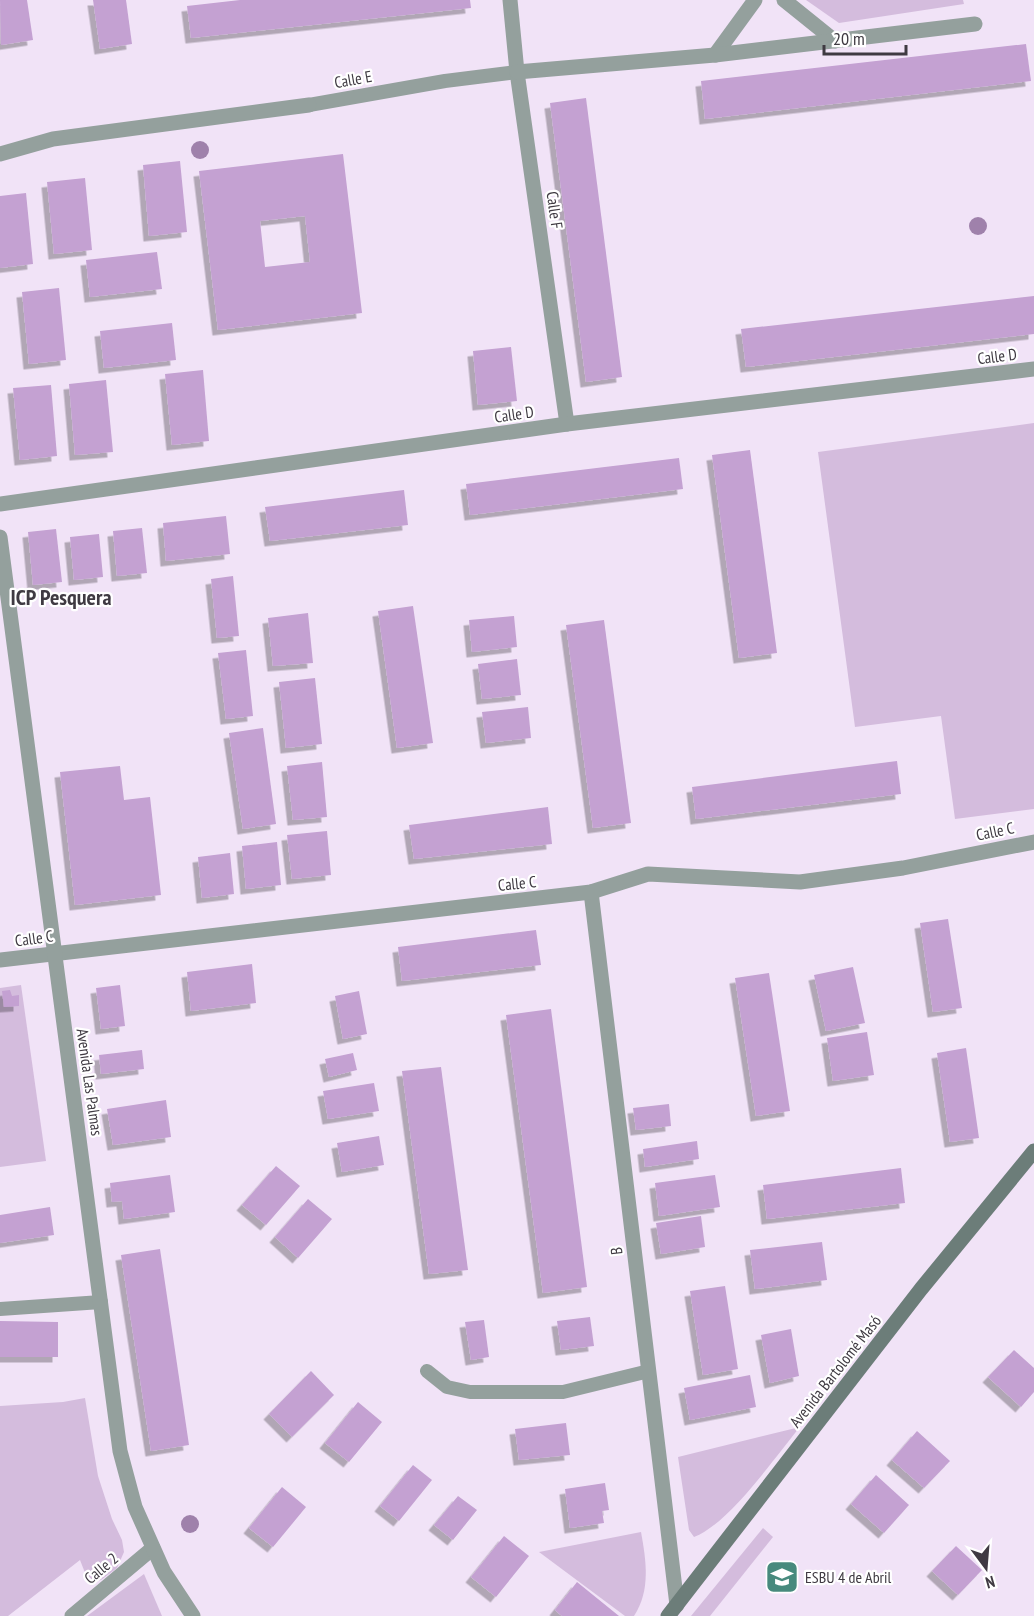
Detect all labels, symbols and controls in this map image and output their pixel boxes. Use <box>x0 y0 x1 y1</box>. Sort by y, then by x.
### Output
scale bar <box>824 18 906 56</box>
text: 20 m <box>833 27 865 50</box>
street label: Calle E <box>333 66 374 92</box>
street label: Calle F <box>542 190 568 230</box>
street label: Calle D <box>976 344 1018 368</box>
street label: Calle D <box>493 401 535 427</box>
district label: ICP Pesquera <box>10 583 112 611</box>
street label: Calle C <box>974 817 1016 845</box>
street label: Calle C <box>497 871 537 895</box>
street label: Calle C <box>14 925 54 951</box>
street label: Avenida Las Palmas <box>73 1027 107 1137</box>
street label: B <box>606 1246 626 1256</box>
street label: Avenida Bartolomé Masó <box>785 1311 885 1431</box>
north arrow <box>956 1538 1016 1598</box>
street label: Calle 2 <box>80 1548 122 1588</box>
school or university icon: ESBU 4 de Abril <box>764 1559 800 1595</box>
place label: ESBU 4 de Abril <box>805 1567 891 1587</box>
text: N <box>983 1572 997 1593</box>

